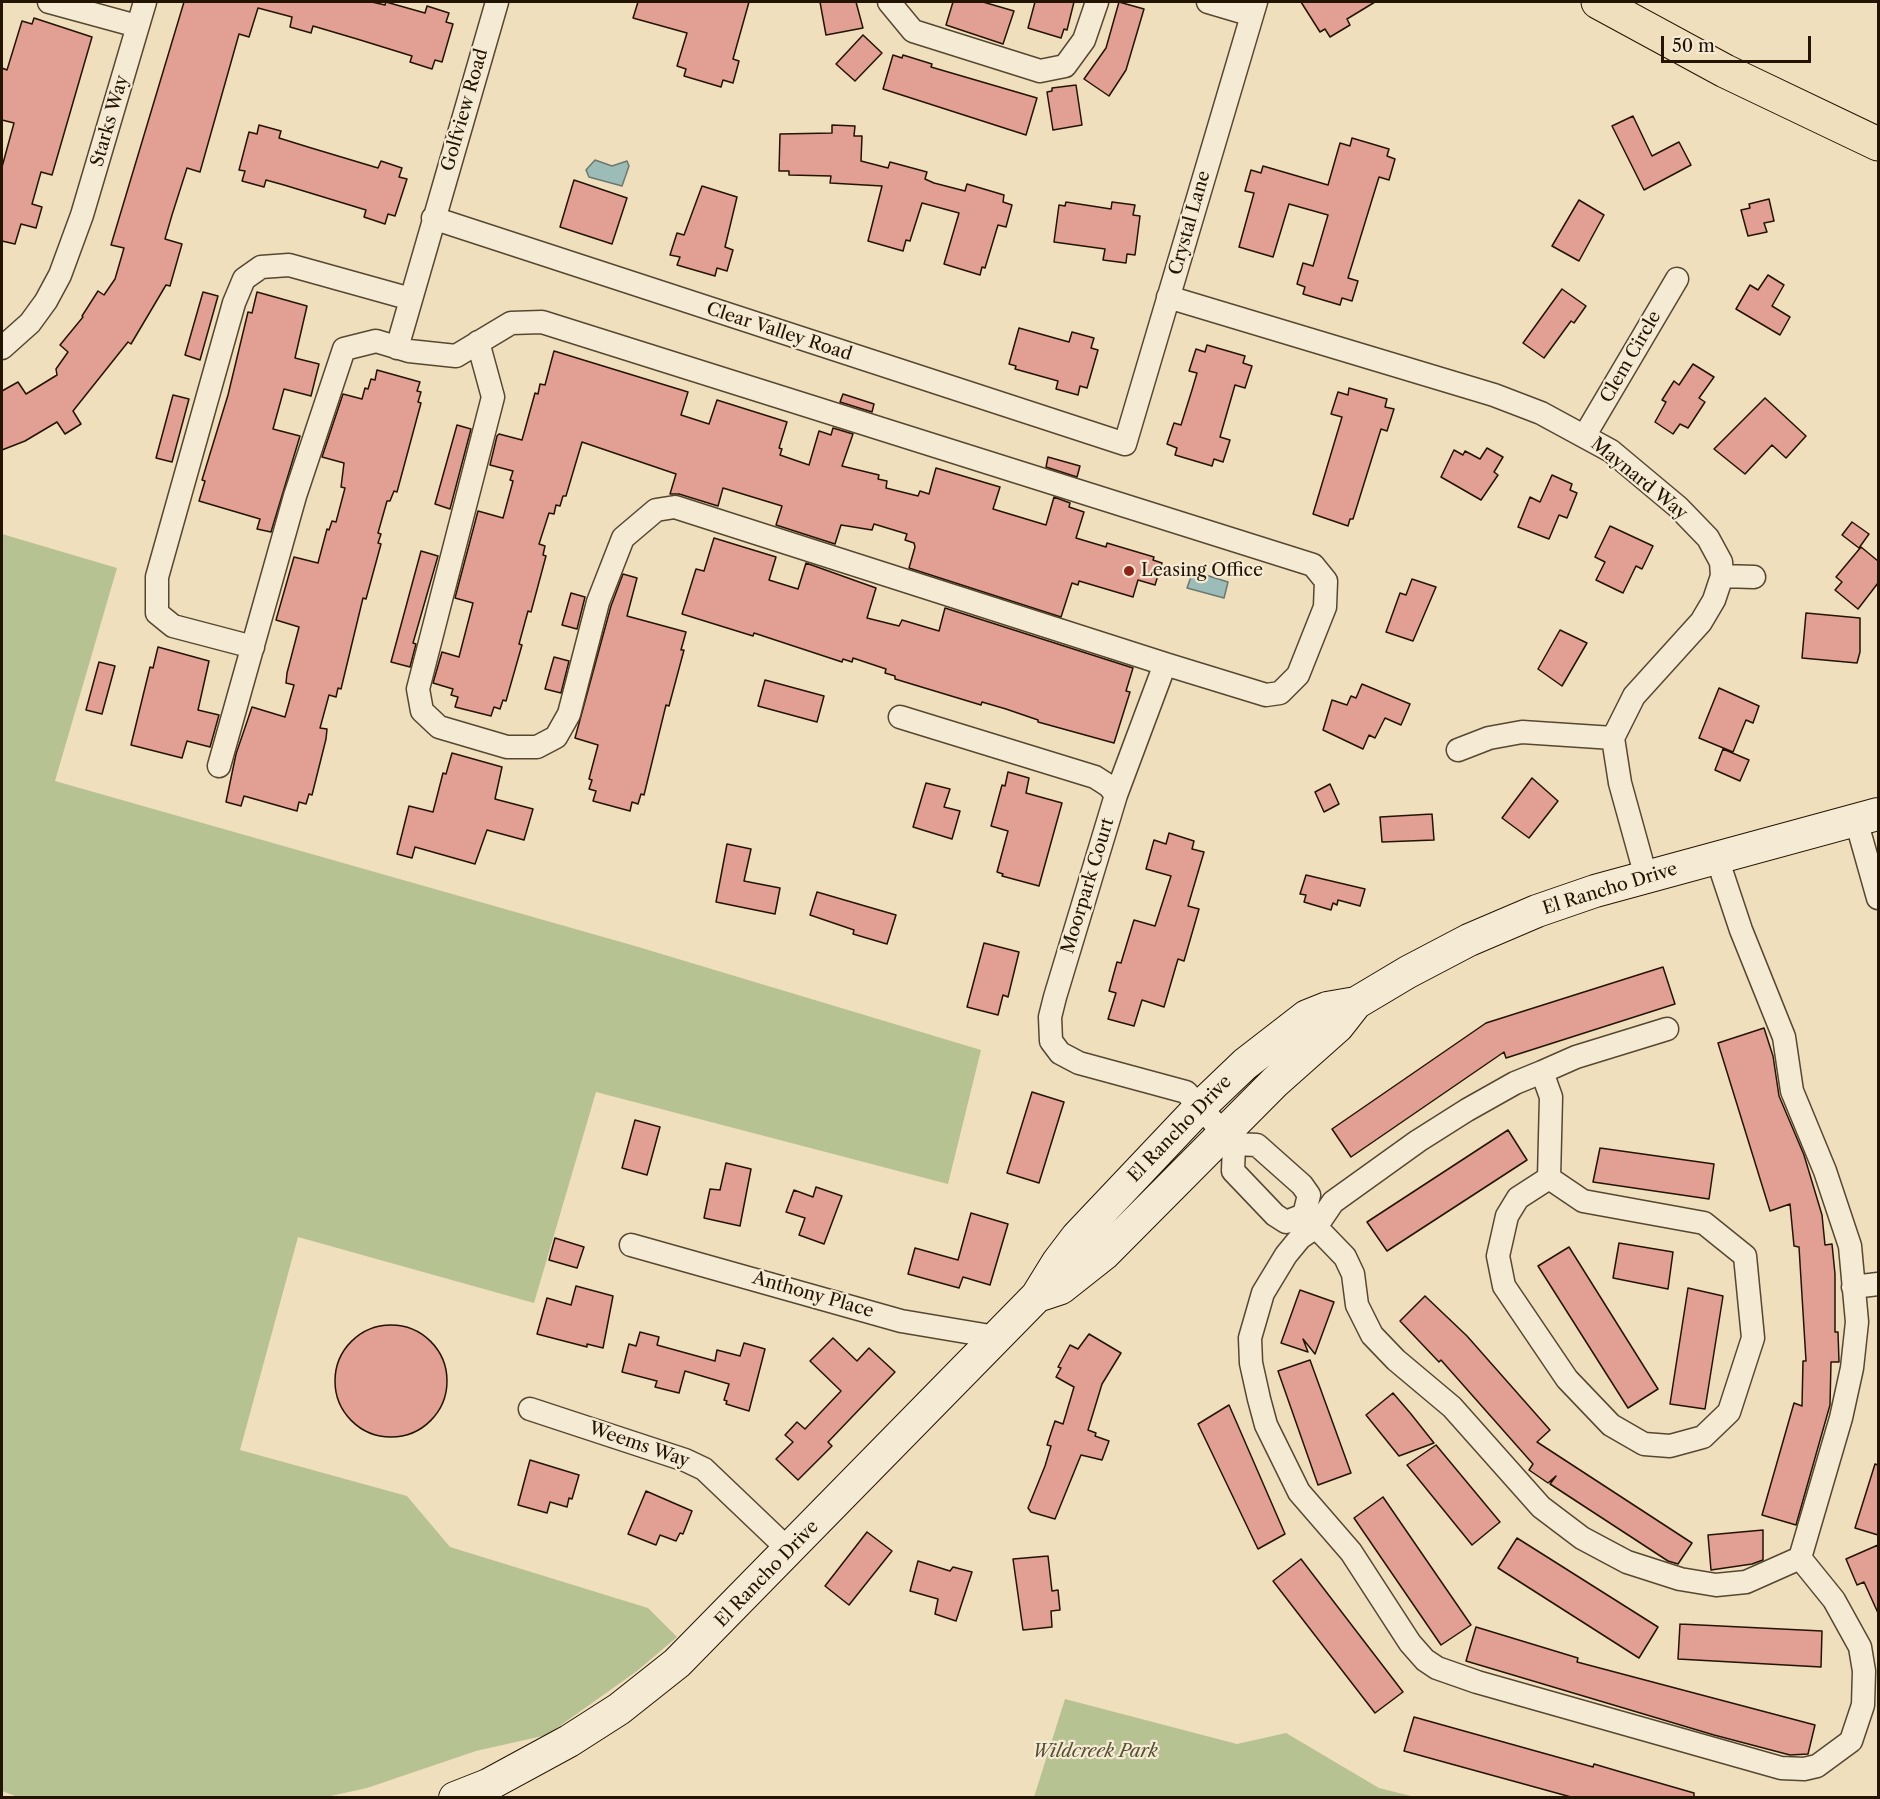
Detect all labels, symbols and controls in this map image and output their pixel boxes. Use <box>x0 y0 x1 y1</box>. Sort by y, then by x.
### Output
scale bar <box>1664 24 1814 62</box>
text: 50 m <box>1672 35 1715 57</box>
street label: Golfview Road <box>437 46 493 174</box>
street label: Starks Way <box>87 73 133 169</box>
street label: Crystal Lane <box>1165 168 1215 278</box>
street label: Clear Valley Road <box>704 298 854 366</box>
street label: Clem Circle <box>1596 307 1666 407</box>
street label: Maynard Way <box>1586 433 1692 525</box>
place label: Leasing Office <box>1141 560 1263 582</box>
marker: Leasing Office <box>1122 564 1136 578</box>
street label: Moorpark Court <box>1057 816 1119 956</box>
street label: El Rancho Drive <box>1540 858 1680 920</box>
street label: El Rancho Drive <box>1124 1071 1236 1187</box>
street label: Anthony Place <box>750 1267 876 1323</box>
street label: Weems Way <box>586 1418 692 1472</box>
street label: El Rancho Drive <box>711 1516 823 1632</box>
park label: Wildcreek Park <box>1032 1741 1158 1763</box>

